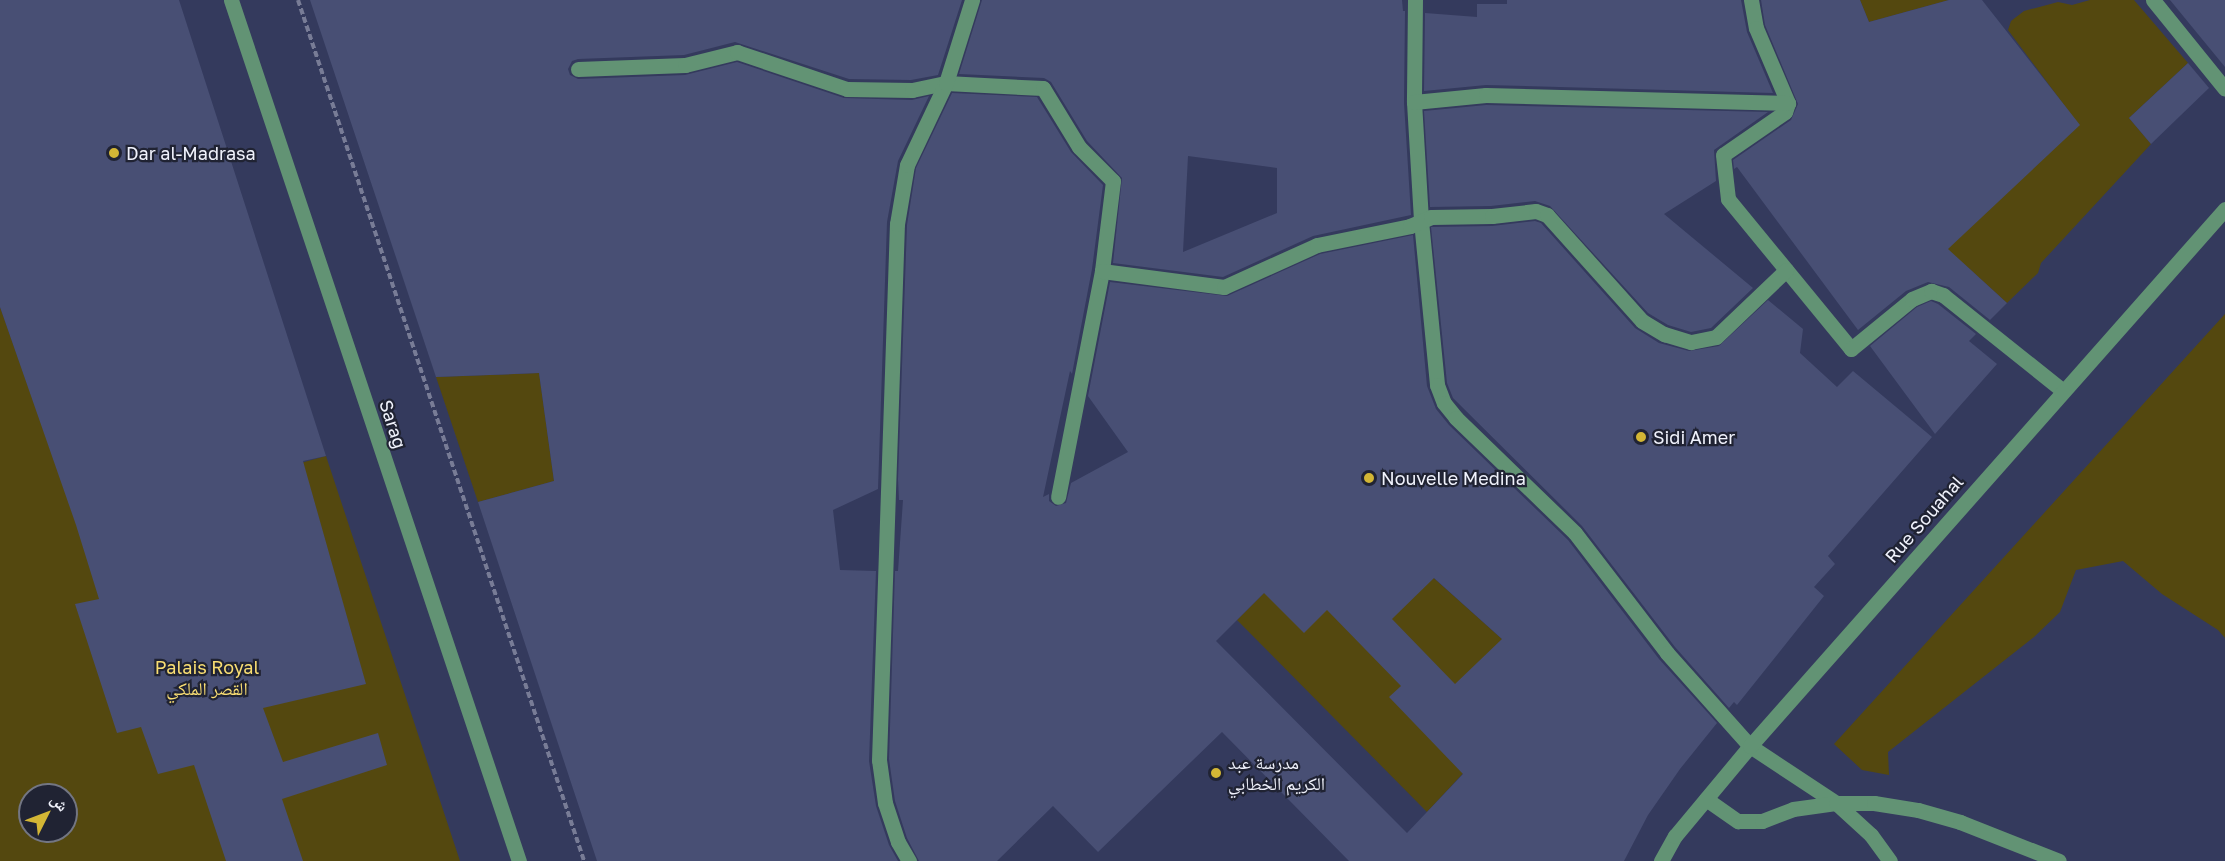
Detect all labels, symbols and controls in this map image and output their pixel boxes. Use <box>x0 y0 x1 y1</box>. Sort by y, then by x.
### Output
place label: Dar al-Madrasa <box>126 142 256 164</box>
marker: Dar al-Madrasa <box>107 146 121 160</box>
street label: Sarag <box>375 397 411 451</box>
place label: Sidi Amer <box>1653 426 1735 448</box>
marker: Sidi Amer <box>1634 430 1648 444</box>
place label: Nouvelle Medina <box>1381 467 1526 489</box>
marker: Nouvelle Medina <box>1362 471 1376 485</box>
street label: Rue Souahal <box>1880 471 1968 567</box>
park label: Palais Royal القصر الملكي <box>155 657 259 700</box>
place label: مدرسة عبد الكريم الخطابي <box>1228 752 1325 795</box>
marker: مدرسة عبد الكريم الخطابي <box>1209 766 1223 780</box>
north arrow <box>18 783 78 843</box>
text: ش <box>47 789 73 815</box>

